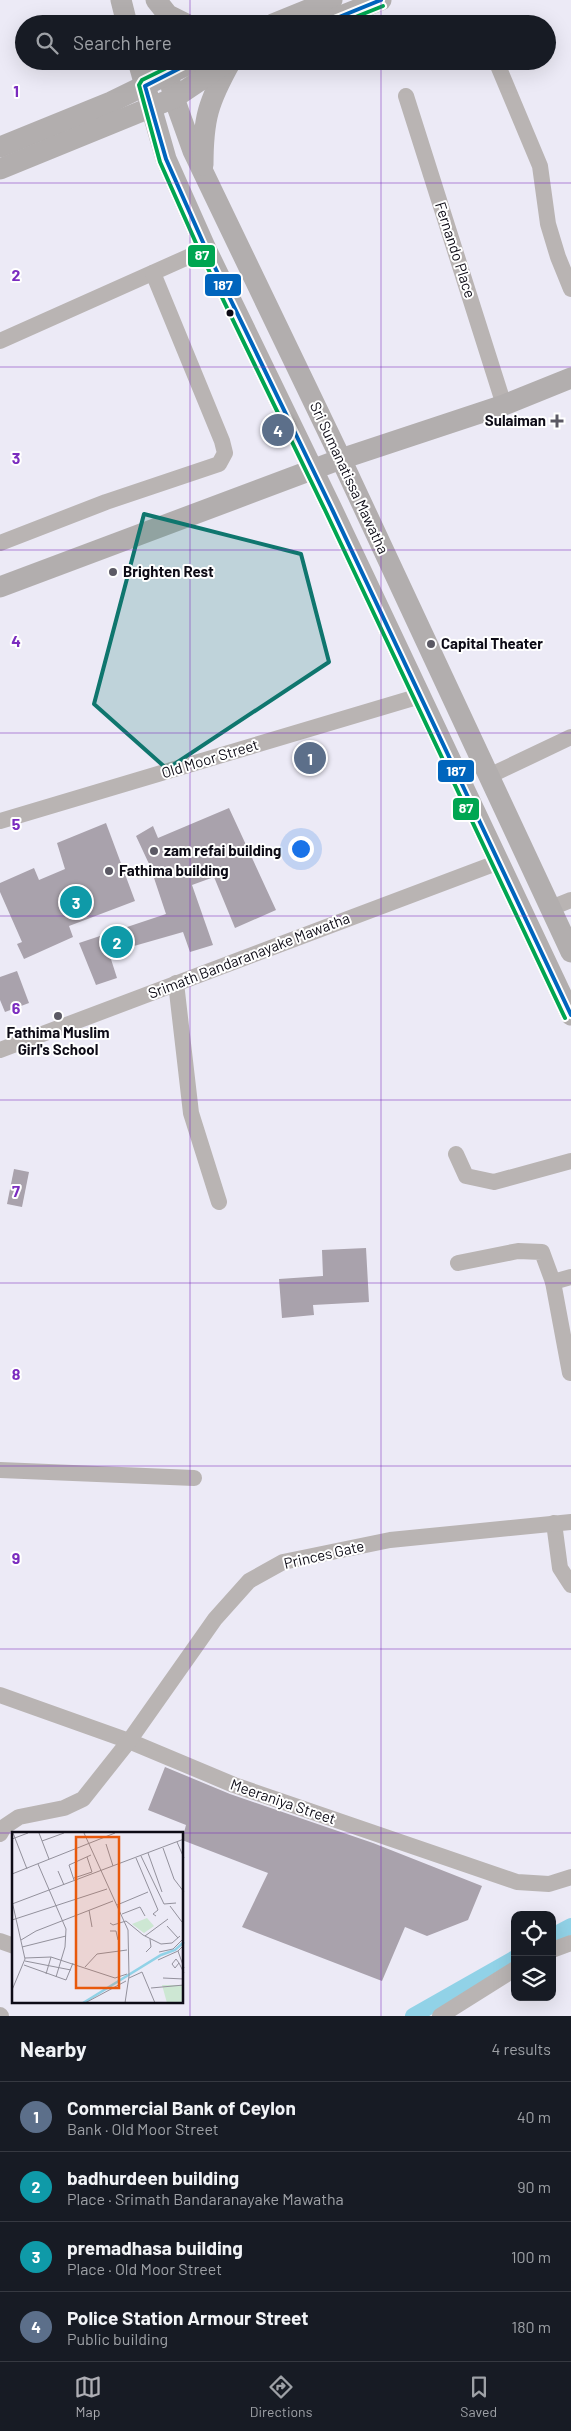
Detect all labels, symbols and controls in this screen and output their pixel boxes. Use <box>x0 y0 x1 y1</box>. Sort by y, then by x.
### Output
search box <box>15 15 556 70</box>
icon: search <box>33 29 61 57</box>
text: Search here <box>73 31 172 54</box>
text: 1 <box>13 81 19 100</box>
street label: Fernando Place <box>432 199 480 300</box>
line badge: 87 <box>187 244 216 268</box>
text: 87 <box>195 246 209 263</box>
text: 2 <box>12 265 21 284</box>
line badge: 187 <box>204 273 242 297</box>
text: 187 <box>213 276 233 293</box>
unlabelled marker <box>225 308 235 318</box>
street label: Sri Sumanatissa Mawatha <box>307 399 393 556</box>
pin: 4 <box>262 411 294 449</box>
place label: Sulaiman <box>485 411 546 429</box>
marker: Sulaiman <box>550 414 564 428</box>
text: 3 <box>12 448 20 467</box>
place label: Brighten Rest <box>123 562 214 580</box>
marker: Brighten Rest <box>107 566 119 578</box>
text: 4 <box>11 631 21 650</box>
place label: Capital Theater <box>441 634 543 652</box>
marker: Capital Theater <box>425 638 437 650</box>
street label: Old Moor Street <box>159 735 260 781</box>
pin: 1 <box>294 739 326 777</box>
line badge: 187 <box>437 759 475 783</box>
text: 187 <box>446 762 466 779</box>
line badge: 87 <box>452 797 480 821</box>
text: 87 <box>459 799 473 816</box>
text: 5 <box>12 814 21 833</box>
your location <box>288 836 314 862</box>
place label: zam refai building <box>164 841 281 859</box>
marker: zam refai building <box>148 845 160 857</box>
place label: Fathima building <box>119 861 229 879</box>
marker: Fathima building <box>103 865 115 877</box>
pin: 3 <box>60 883 92 921</box>
street label: Srimath Bandaranayake Mawatha <box>145 908 352 1002</box>
pin: 2 <box>101 923 133 961</box>
text: 6 <box>12 998 21 1017</box>
marker: Fathima Muslim Girl's School <box>52 1010 64 1022</box>
place label: Fathima Muslim Girl's School <box>6 1023 110 1058</box>
text: 7 <box>12 1181 20 1200</box>
text: 8 <box>12 1364 21 1383</box>
street label: Princes Gate <box>282 1536 366 1572</box>
text: 9 <box>12 1548 20 1567</box>
street label: Meeraniya Street <box>228 1775 338 1827</box>
inset map <box>12 1832 184 2004</box>
map controls <box>511 1911 556 2001</box>
button: locate <box>511 1911 556 1956</box>
button: layers <box>511 1956 556 2001</box>
text: Nearby <box>20 2036 86 2061</box>
text: 4 results <box>491 2039 551 2058</box>
text: Commercial Bank of Ceylon <box>67 2096 296 2119</box>
text: 1 <box>33 2107 39 2126</box>
text: 40 m <box>517 2107 551 2126</box>
text: Bank · Old Moor Street <box>67 2119 219 2138</box>
text: badhurdeen building <box>67 2166 239 2189</box>
text: 2 <box>32 2177 40 2196</box>
text: 90 m <box>517 2177 551 2196</box>
text: Place · Srimath Bandaranayake Mawatha <box>67 2189 344 2208</box>
text: premadhasa building <box>67 2236 243 2259</box>
text: 3 <box>32 2247 40 2266</box>
text: 100 m <box>511 2247 551 2266</box>
text: Place · Old Moor Street <box>67 2259 222 2278</box>
text: Police Station Armour Street <box>67 2306 308 2329</box>
text: 4 <box>31 2317 41 2336</box>
text: 180 m <box>512 2317 551 2336</box>
text: Public building <box>67 2329 168 2348</box>
tab: Map <box>74 2373 102 2420</box>
tab: Directions <box>250 2373 312 2420</box>
tab: Saved <box>460 2373 497 2420</box>

